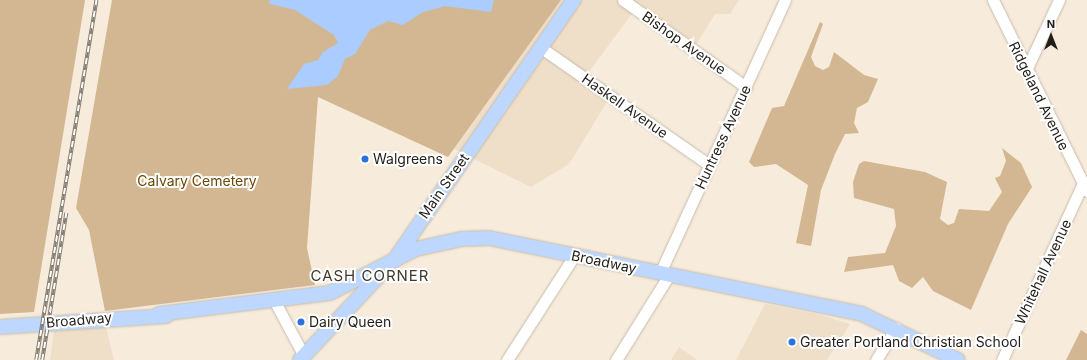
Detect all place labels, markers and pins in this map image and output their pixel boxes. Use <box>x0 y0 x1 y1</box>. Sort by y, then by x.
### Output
place label: Walgreens <box>373 151 443 167</box>
marker: Walgreens <box>360 154 370 164</box>
place label: Dairy Queen <box>309 314 391 330</box>
marker: Dairy Queen <box>296 317 306 327</box>
place label: Greater Portland Christian School <box>800 334 1021 350</box>
marker: Greater Portland Christian School <box>787 337 797 347</box>

